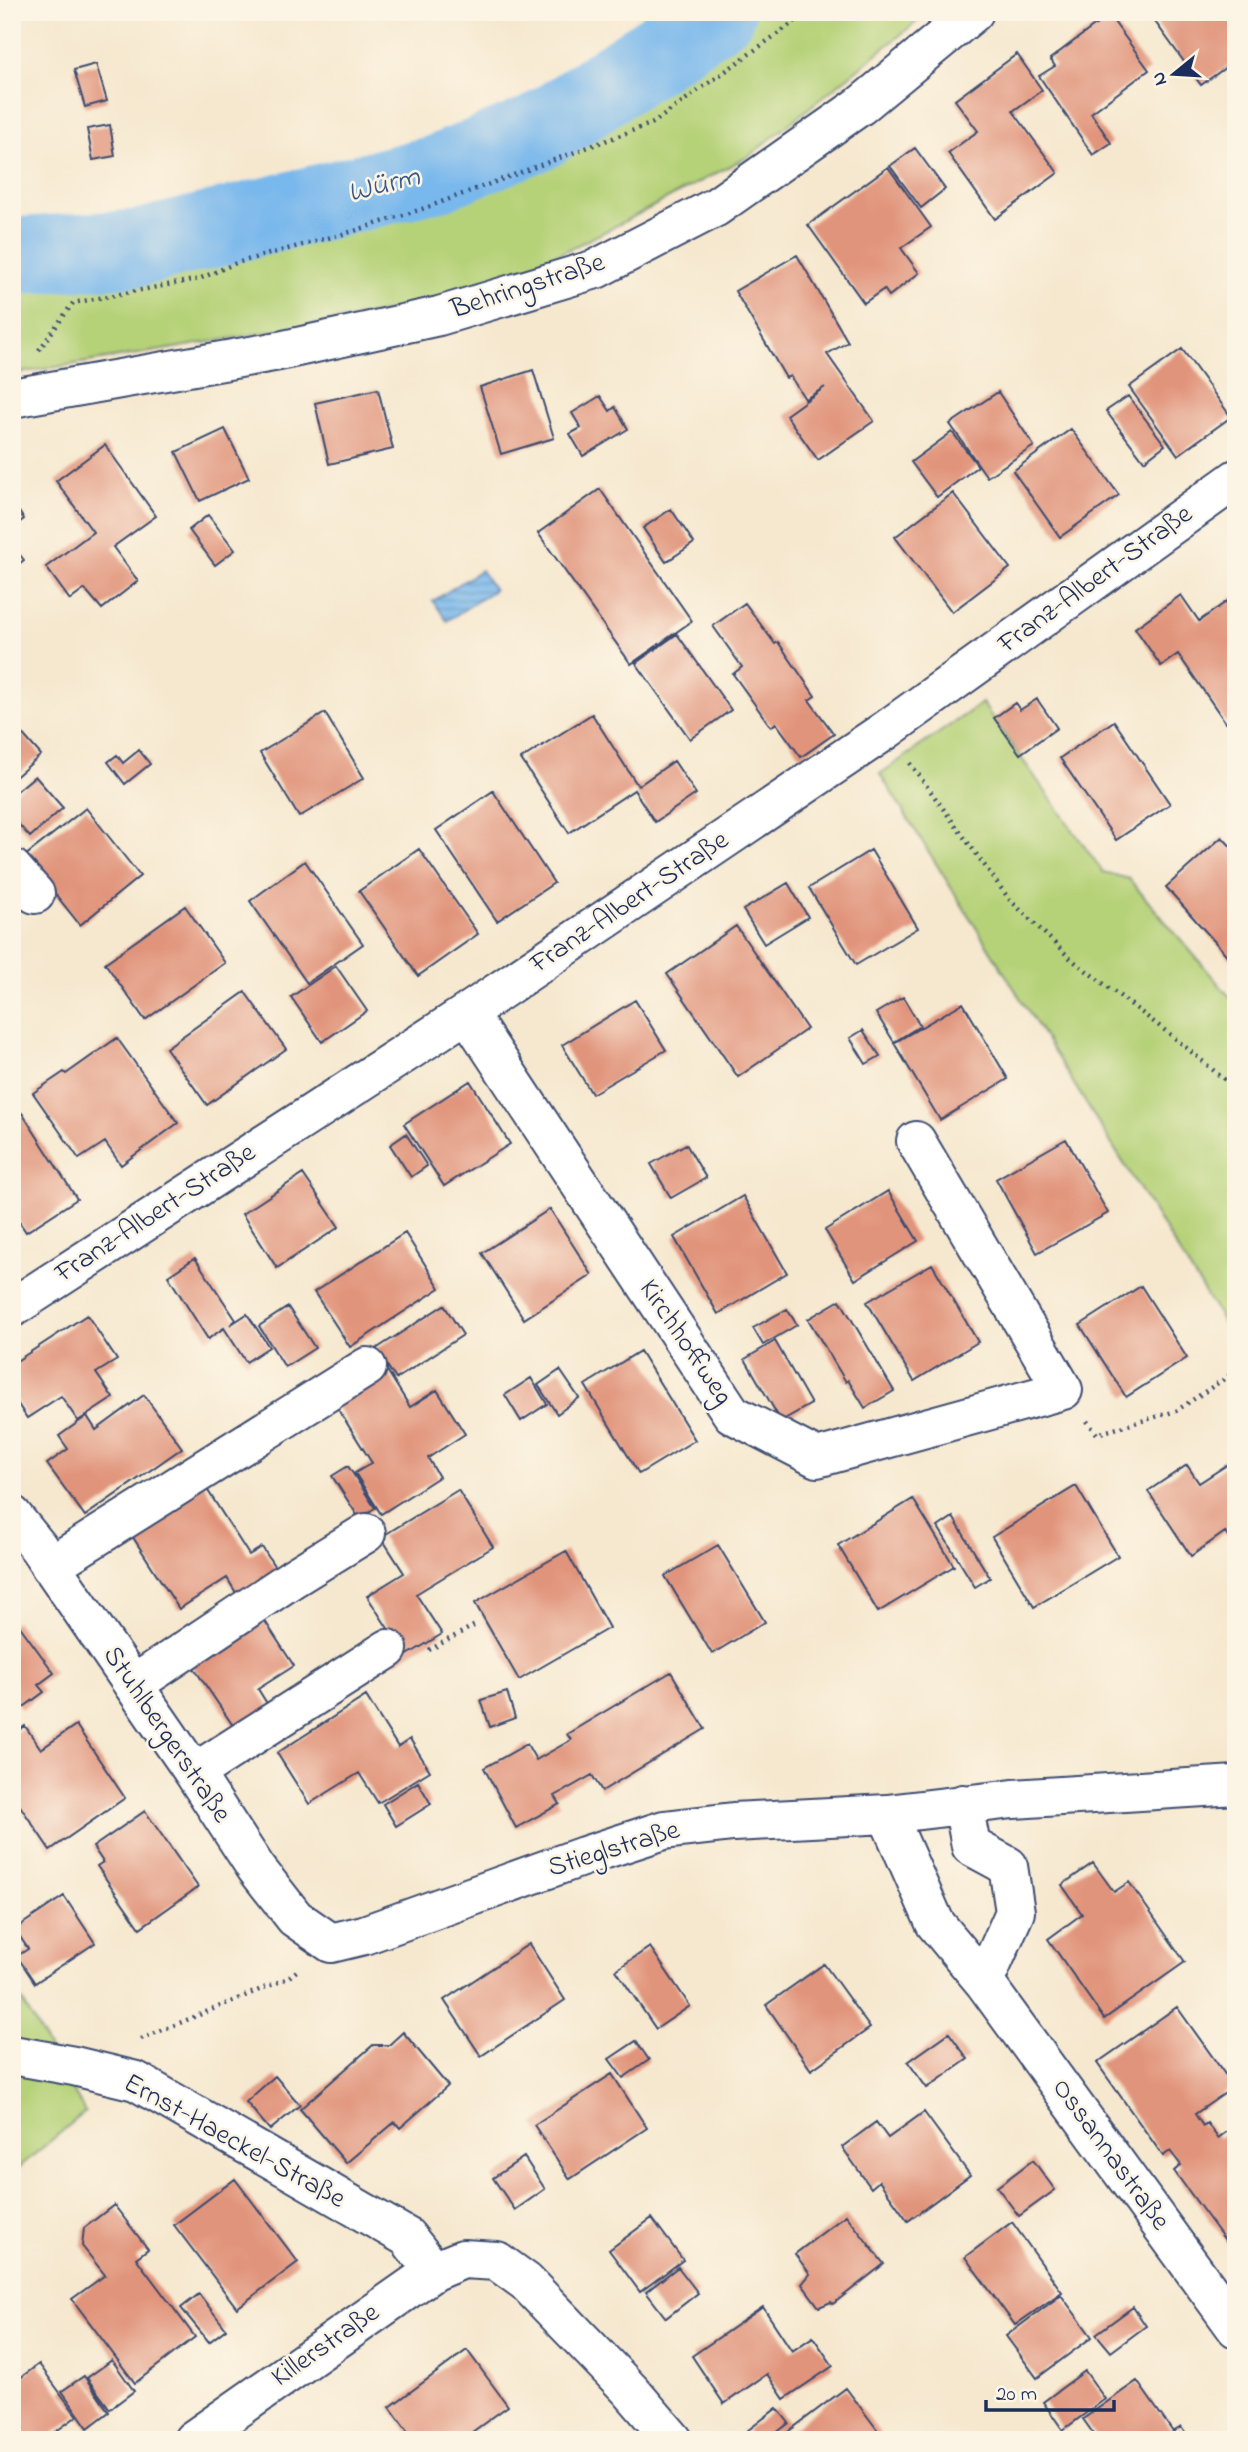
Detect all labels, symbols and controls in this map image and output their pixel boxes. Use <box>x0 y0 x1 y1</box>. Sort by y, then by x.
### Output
north arrow <box>1140 38 1210 108</box>
text: N <box>1145 68 1175 89</box>
water label: Würm <box>343 156 425 216</box>
street label: Behringstraße <box>445 243 611 331</box>
street label: Franz-Albert-Straße <box>989 495 1202 665</box>
street label: Franz-Albert-Straße <box>522 821 738 985</box>
street label: Franz-Albert-Straße <box>47 1133 265 1295</box>
street label: Kirchhoffweg <box>628 1272 742 1414</box>
street label: Stuhlbergerstraße <box>91 1638 241 1832</box>
street label: Stieglstraße <box>543 1810 685 1889</box>
street label: Ernst-Haeckel-Straße <box>115 2064 353 2220</box>
street label: Ossannastraße <box>1041 2070 1180 2240</box>
street label: Killerstraße <box>263 2293 389 2398</box>
scale bar <box>986 2368 1113 2412</box>
text: 20 m <box>996 2380 1037 2410</box>

